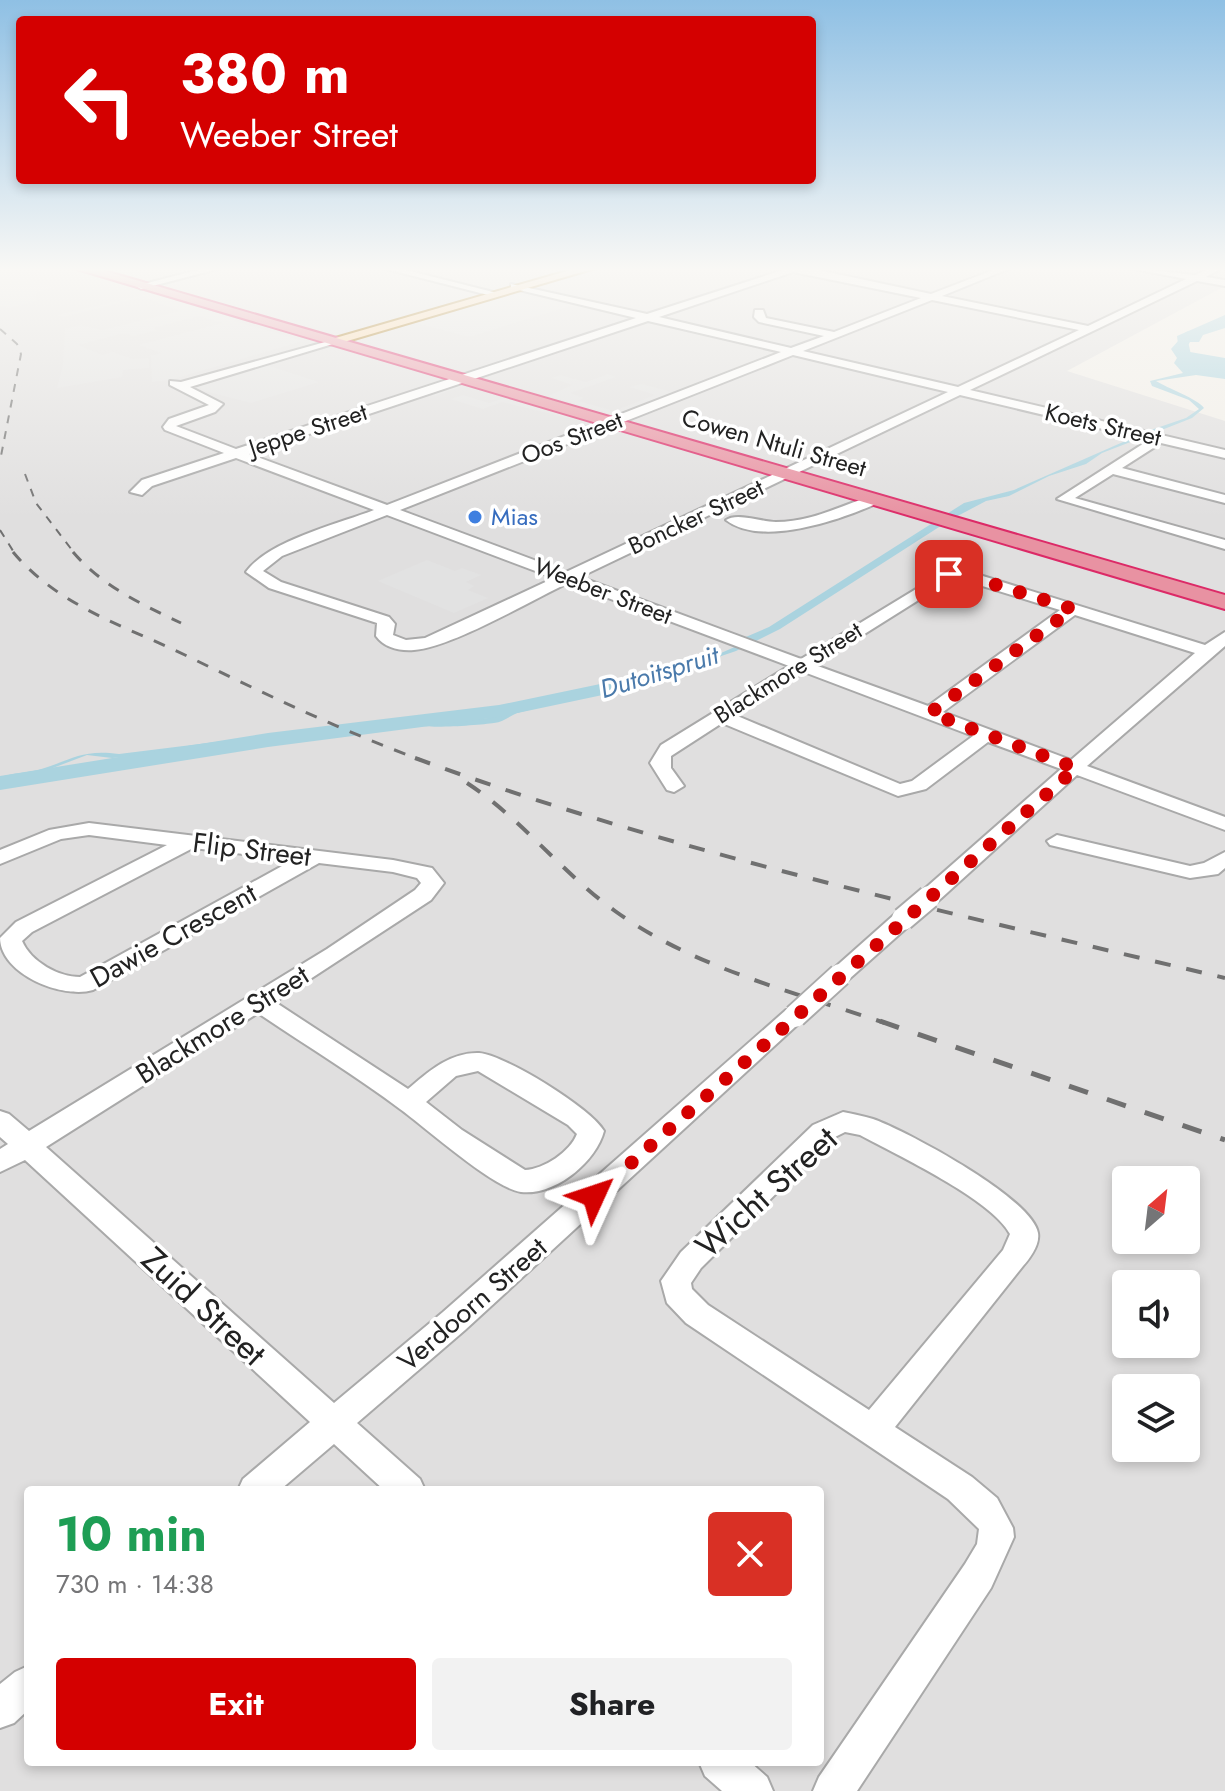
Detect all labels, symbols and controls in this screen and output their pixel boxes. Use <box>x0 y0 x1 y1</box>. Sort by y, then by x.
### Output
text: 380 m <box>180 33 350 114</box>
icon: left <box>48 48 152 152</box>
text: Weeber Street <box>180 108 398 160</box>
street label: Jeppe Street <box>241 394 372 466</box>
street label: Koets Street <box>1042 394 1165 455</box>
street label: Cowen Ntuli Street <box>678 399 871 486</box>
street label: Oos Street <box>516 402 628 473</box>
street label: Boncker Street <box>622 470 769 563</box>
place label: Mias <box>491 499 538 534</box>
marker: Mias <box>466 508 484 526</box>
pin <box>915 540 983 608</box>
street label: Weeber Street <box>529 548 677 633</box>
icon: arrive <box>927 552 971 596</box>
street label: Blackmore Street <box>707 613 869 732</box>
water label: Dutoitspruit <box>595 635 725 708</box>
street label: Flip Street <box>190 822 314 877</box>
street label: Dawie Crescent <box>82 873 264 998</box>
street label: Blackmore Street <box>128 955 317 1094</box>
street label: Wicht Street <box>685 1115 848 1269</box>
position arrow <box>552 1154 636 1238</box>
north arrow <box>1112 1166 1200 1254</box>
map controls <box>1112 1166 1200 1462</box>
street label: Verdoorn Street <box>389 1228 556 1381</box>
street label: Zuid Street <box>130 1236 277 1377</box>
button: sound <box>1112 1270 1200 1358</box>
button: layers <box>1112 1374 1200 1462</box>
text: 10 min <box>56 1500 207 1569</box>
button: close <box>708 1512 792 1596</box>
text: 730 m · 14:38 <box>56 1565 214 1603</box>
button: Exit <box>56 1658 416 1750</box>
button: Share <box>432 1658 792 1750</box>

